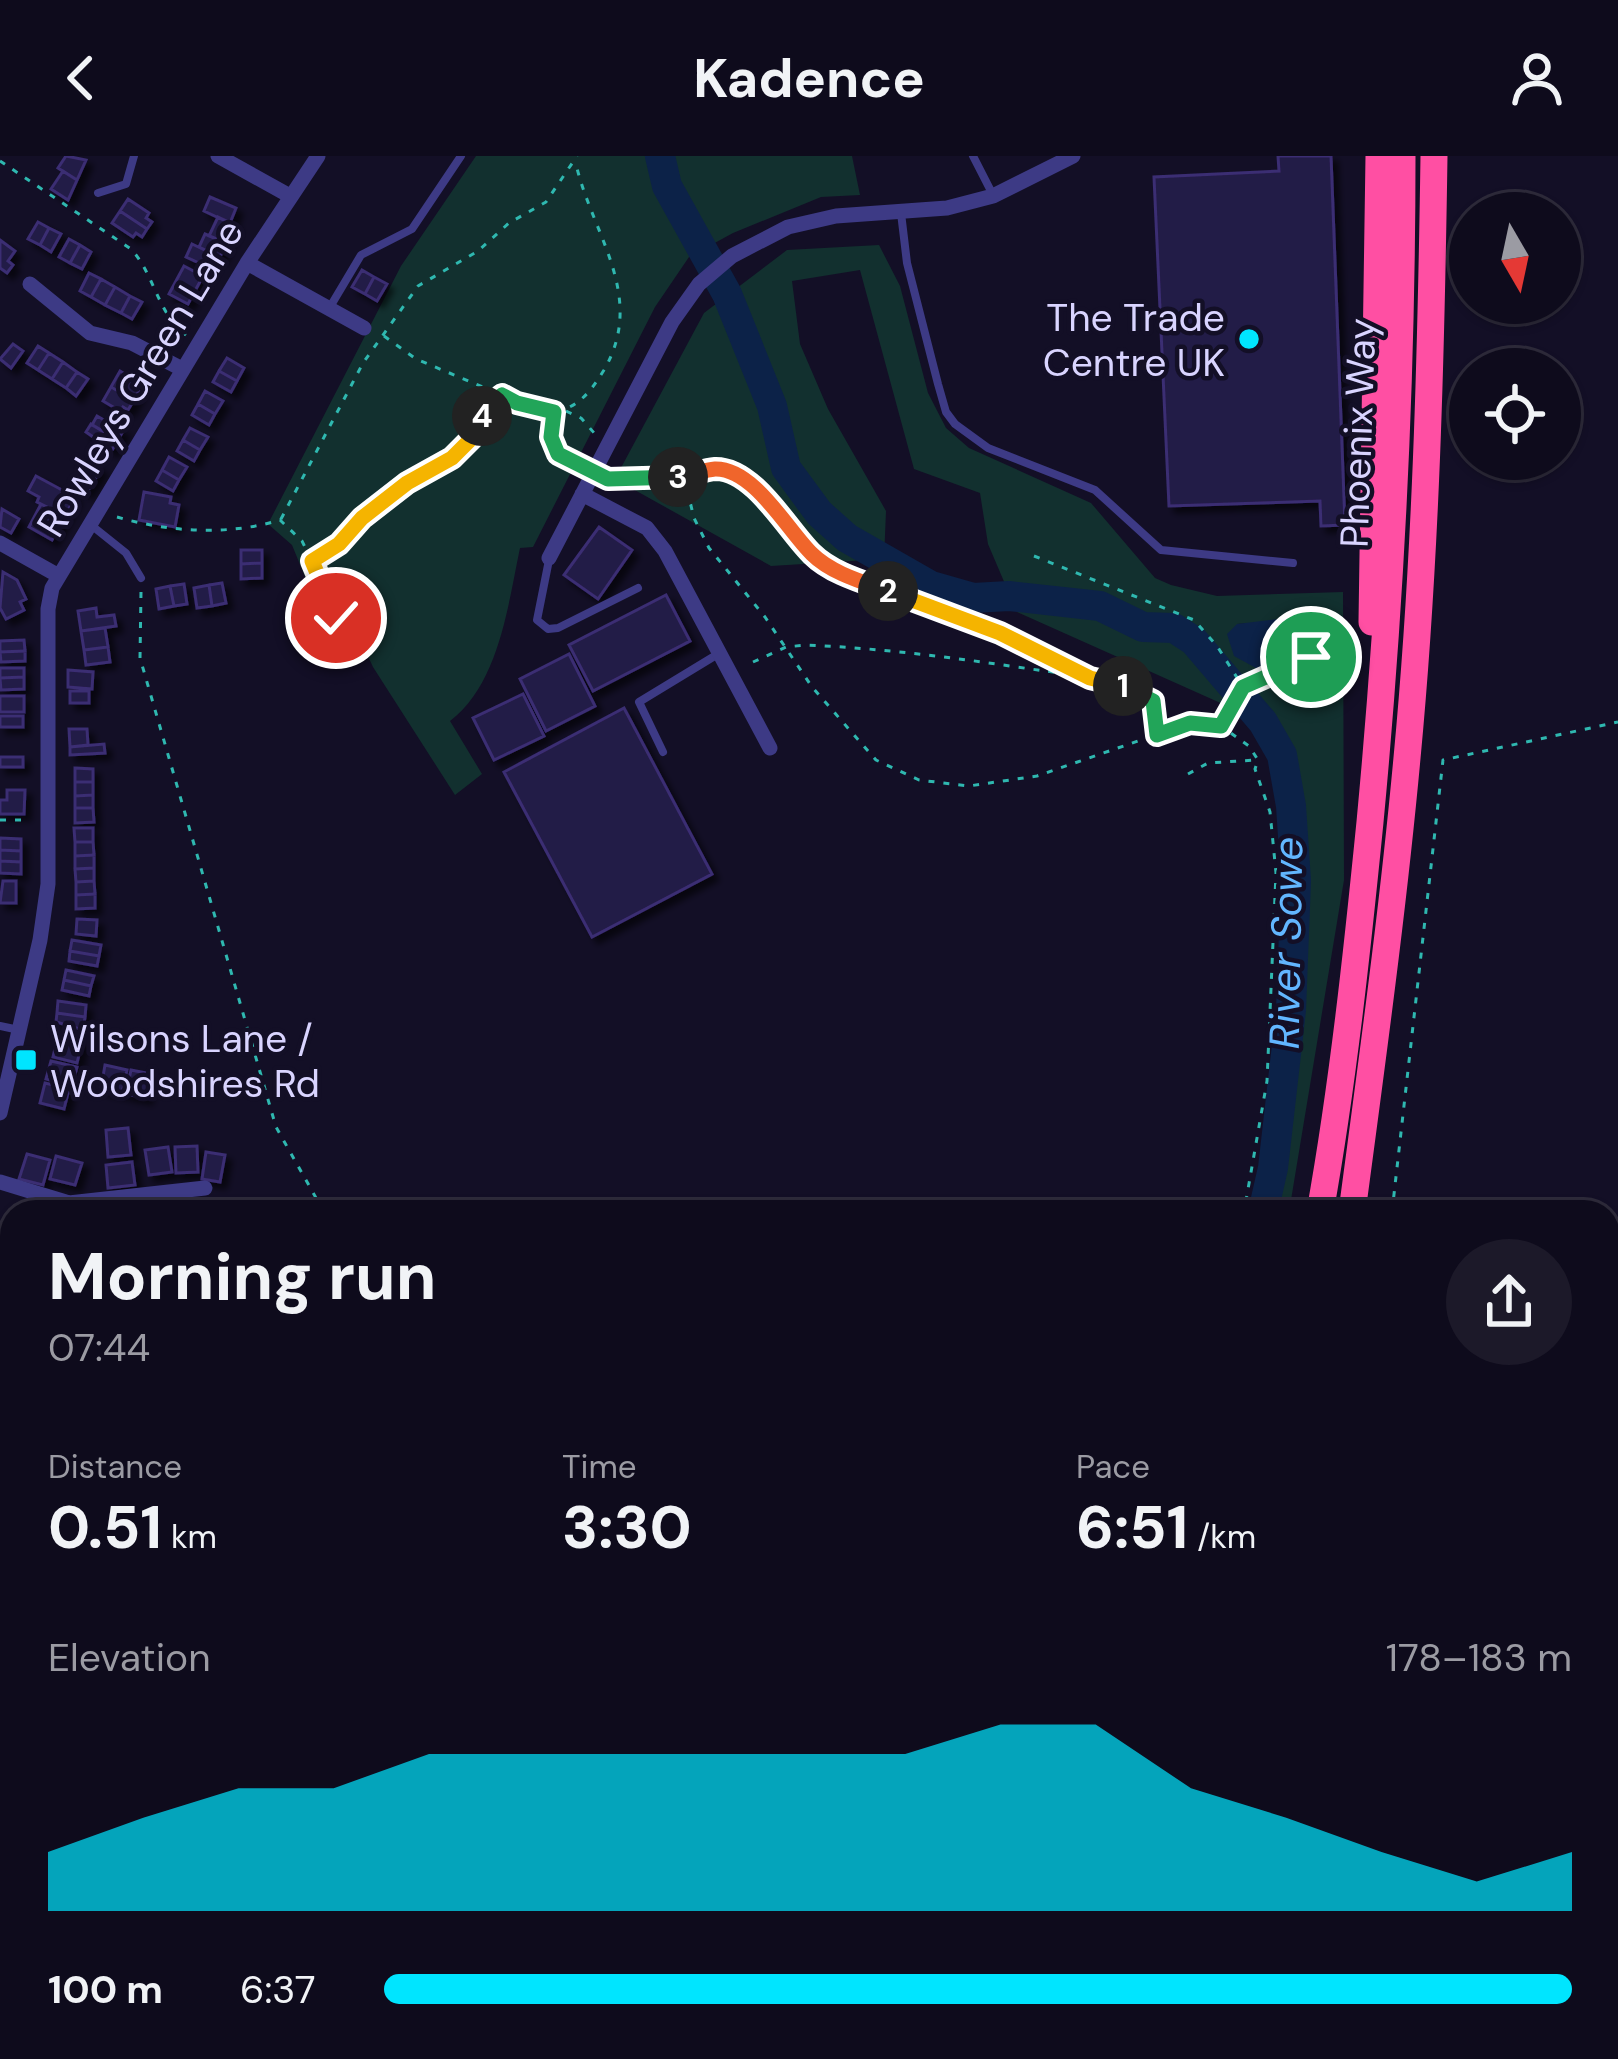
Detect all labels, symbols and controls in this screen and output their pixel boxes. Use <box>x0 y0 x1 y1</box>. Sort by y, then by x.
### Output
text: Kadence <box>693 43 925 114</box>
icon: back <box>48 45 114 111</box>
icon: person <box>1504 45 1570 111</box>
north arrow <box>1449 192 1581 324</box>
map controls <box>1449 192 1581 480</box>
street label: Rowleys Green Lane <box>25 210 255 546</box>
place label: The Trade Centre UK <box>1043 292 1225 388</box>
street label: Phoenix Way <box>1329 317 1387 549</box>
marker: The Trade Centre UK <box>1236 326 1262 352</box>
button: locate <box>1449 348 1581 480</box>
pin: 4 <box>452 386 512 446</box>
text: 4 <box>471 394 493 437</box>
pin: 3 <box>648 447 708 507</box>
text: 3 <box>668 455 688 498</box>
pin: 2 <box>858 561 918 621</box>
pin <box>285 567 387 669</box>
text: 2 <box>878 569 898 612</box>
icon: check <box>303 585 369 651</box>
pin <box>1260 606 1362 708</box>
icon: arrive <box>1278 624 1344 690</box>
pin: 1 <box>1093 656 1153 716</box>
text: 1 <box>1117 664 1129 707</box>
water label: River Sowe <box>1257 836 1315 1050</box>
place label: Wilsons Lane / Woodshires Rd <box>50 1013 320 1109</box>
marker: Wilsons Lane / Woodshires Rd <box>13 1047 39 1073</box>
text: Morning run <box>48 1234 436 1319</box>
button: share <box>1446 1239 1572 1365</box>
text: 07:44 <box>48 1322 150 1373</box>
text: Distance <box>48 1445 182 1488</box>
text: Time <box>562 1445 637 1488</box>
text: Pace <box>1076 1445 1150 1488</box>
text: 0.51 <box>48 1488 162 1567</box>
text: 3:30 <box>562 1488 692 1567</box>
text: 6:51 <box>1076 1488 1188 1567</box>
text: km <box>162 1515 217 1558</box>
text: /km <box>1188 1515 1256 1558</box>
text: Elevation <box>48 1632 211 1683</box>
text: 178–183 m <box>1386 1632 1572 1683</box>
text: 100 m <box>48 1964 163 2015</box>
text: 6:37 <box>240 1964 316 2015</box>

